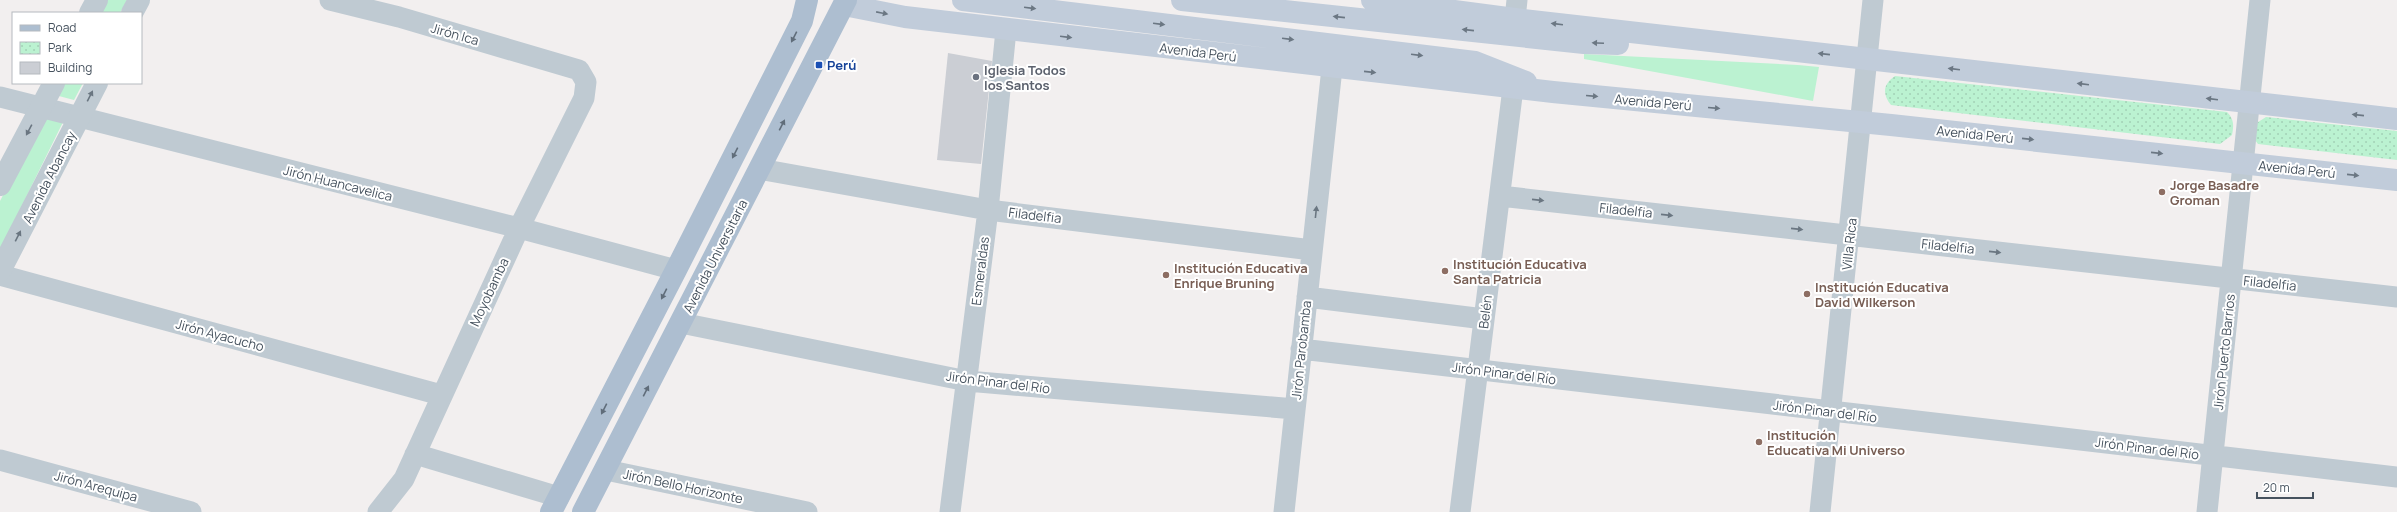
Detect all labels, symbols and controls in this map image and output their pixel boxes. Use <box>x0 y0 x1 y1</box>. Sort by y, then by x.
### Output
one-way arrow <box>1024 5 1036 11</box>
one-way arrow <box>876 10 888 16</box>
legend <box>12 12 142 84</box>
one-way arrow <box>1333 13 1345 20</box>
text: Road <box>48 19 76 36</box>
street label: Jirón Ica <box>429 19 481 49</box>
one-way arrow <box>1153 20 1165 27</box>
one-way arrow <box>1551 21 1563 27</box>
one-way arrow <box>1462 27 1474 34</box>
one-way arrow <box>790 31 797 42</box>
one-way arrow <box>1060 34 1072 40</box>
one-way arrow <box>1282 36 1294 42</box>
street label: Avenida Perú <box>1158 38 1238 66</box>
text: Park <box>48 39 73 56</box>
one-way arrow <box>1591 40 1604 46</box>
one-way arrow <box>1411 51 1423 58</box>
one-way arrow <box>1818 51 1830 58</box>
place label: Perú <box>827 56 856 74</box>
text: Building <box>48 59 92 76</box>
marker: Perú <box>814 60 824 70</box>
place label: Iglesia Todos los Santos <box>984 61 1066 94</box>
one-way arrow <box>1947 66 1960 72</box>
one-way arrow <box>1364 69 1376 76</box>
marker: Iglesia Todos los Santos <box>971 72 981 82</box>
one-way arrow <box>2077 81 2089 87</box>
one-way arrow <box>87 90 93 102</box>
street label: Avenida Perú <box>1614 90 1692 114</box>
one-way arrow <box>1586 93 1598 100</box>
one-way arrow <box>2206 95 2218 102</box>
one-way arrow <box>1708 105 1720 111</box>
one-way arrow <box>2352 112 2364 118</box>
one-way arrow <box>779 119 785 131</box>
street label: Avenida Perú <box>1935 121 2015 147</box>
one-way arrow <box>26 124 32 136</box>
street label: Avenida Abancay <box>18 128 80 226</box>
one-way arrow <box>2022 136 2034 143</box>
one-way arrow <box>732 147 738 158</box>
one-way arrow <box>2151 150 2163 156</box>
street label: Avenida Perú <box>2257 156 2337 182</box>
street label: Jirón Huancavelica <box>282 161 394 205</box>
one-way arrow <box>2347 172 2359 178</box>
place label: Jorge Basadre Groman <box>2170 176 2259 209</box>
marker: Jorge Basadre Groman <box>2157 187 2167 197</box>
street label: Avenida Universitaria <box>679 196 751 316</box>
one-way arrow <box>1532 197 1544 203</box>
street label: Filadelfia <box>1599 198 1653 222</box>
street label: Filadelfia <box>1007 203 1063 227</box>
one-way arrow <box>1313 205 1319 218</box>
one-way arrow <box>1661 211 1674 218</box>
street label: Villa Rica <box>1837 217 1861 271</box>
one-way arrow <box>1791 226 1803 232</box>
one-way arrow <box>15 231 21 242</box>
street label: Filadelfia <box>1921 234 1975 258</box>
street label: Esmeraldas <box>967 235 993 306</box>
one-way arrow <box>1989 248 2001 255</box>
street label: Moyobamba <box>465 255 513 329</box>
place label: Institución Educativa Santa Patricia <box>1453 255 1587 288</box>
place label: Institución Educativa Enrique Bruning <box>1174 259 1308 292</box>
marker: Institución Educativa Santa Patricia <box>1440 266 1450 276</box>
marker: Institución Educativa Enrique Bruning <box>1161 270 1171 280</box>
street label: Filadelfia <box>2243 271 2297 295</box>
place label: Institución Educativa David Wilkerson <box>1815 278 1949 311</box>
one-way arrow <box>661 288 667 299</box>
marker: Institución Educativa David Wilkerson <box>1802 289 1812 299</box>
street label: Jirón Puerto Barrios <box>2209 293 2239 411</box>
street label: Belén <box>1474 294 1496 330</box>
street label: Jirón Parobamba <box>1287 300 1315 400</box>
street label: Jirón Ayacucho <box>174 315 266 355</box>
street label: Jirón Pinar del Río <box>1451 358 1557 388</box>
street label: Jirón Pinar del Río <box>945 367 1051 397</box>
one-way arrow <box>643 385 650 396</box>
street label: Jirón Pinar del Río <box>1772 396 1878 426</box>
one-way arrow <box>601 403 607 415</box>
place label: Institución Educativa Mi Universo <box>1767 426 1905 459</box>
street label: Jirón Pinar del Río <box>2094 433 2200 463</box>
marker: Institución Educativa Mi Universo <box>1754 437 1764 447</box>
street label: Jirón Bello Horizonte <box>621 464 745 508</box>
street label: Jirón Arequipa <box>52 466 140 506</box>
scale bar <box>2257 474 2313 500</box>
text: 20 m <box>2263 479 2290 496</box>

